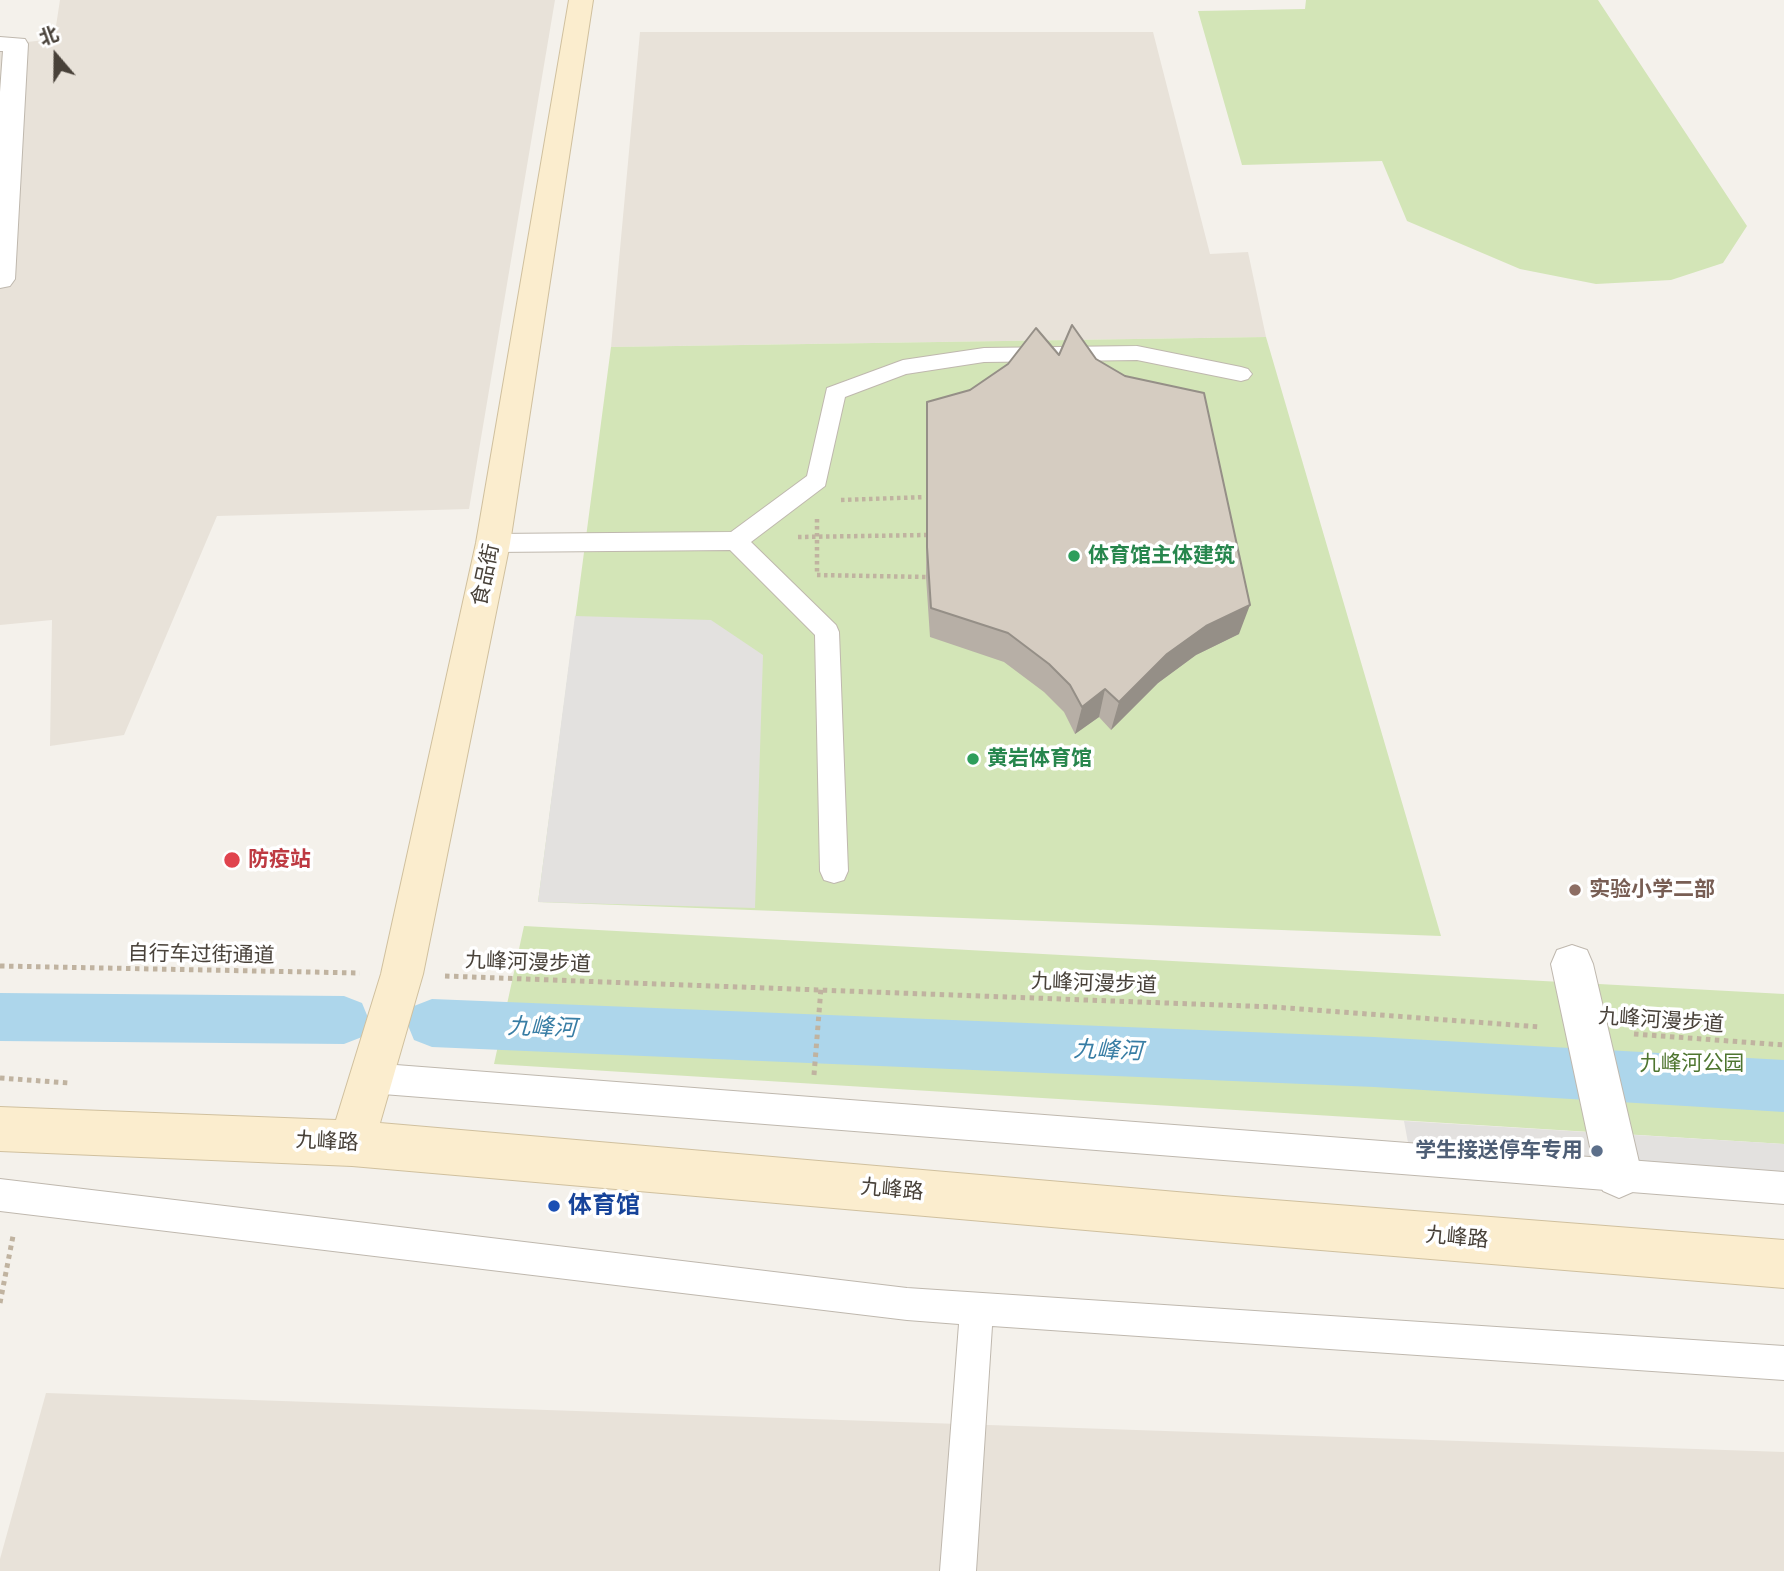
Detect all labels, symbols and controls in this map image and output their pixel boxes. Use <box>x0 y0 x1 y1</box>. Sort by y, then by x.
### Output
north arrow <box>21 21 91 91</box>
text: 北 <box>36 22 62 50</box>
street label: 食品街 <box>467 542 505 608</box>
place label: 体育馆主体建筑 <box>1088 543 1235 569</box>
marker: 体育馆主体建筑 <box>1066 548 1082 564</box>
place label: 黄岩体育馆 <box>987 746 1092 772</box>
marker: 黄岩体育馆 <box>965 751 981 767</box>
place label: 防疫站 <box>248 847 311 873</box>
marker: 防疫站 <box>222 850 242 870</box>
place label: 实验小学二部 <box>1589 877 1715 903</box>
marker: 实验小学二部 <box>1567 882 1583 898</box>
street label: 自行车过街通道 <box>127 941 275 969</box>
street label: 九峰河漫步道 <box>465 948 591 978</box>
street label: 九峰河漫步道 <box>1031 969 1157 999</box>
street label: 九峰河漫步道 <box>1597 1004 1725 1038</box>
water label: 九峰河 <box>507 1013 577 1043</box>
water label: 九峰河 <box>1073 1036 1143 1066</box>
park label: 九峰河公园 <box>1640 1051 1744 1077</box>
street label: 九峰路 <box>295 1128 359 1156</box>
place label: 学生接送停车专用 <box>1415 1138 1583 1164</box>
marker: 学生接送停车专用 <box>1589 1143 1605 1159</box>
street label: 九峰路 <box>860 1175 924 1205</box>
place label: 体育馆 <box>568 1192 640 1220</box>
marker: 体育馆 <box>546 1198 562 1214</box>
street label: 九峰路 <box>1425 1223 1489 1253</box>

